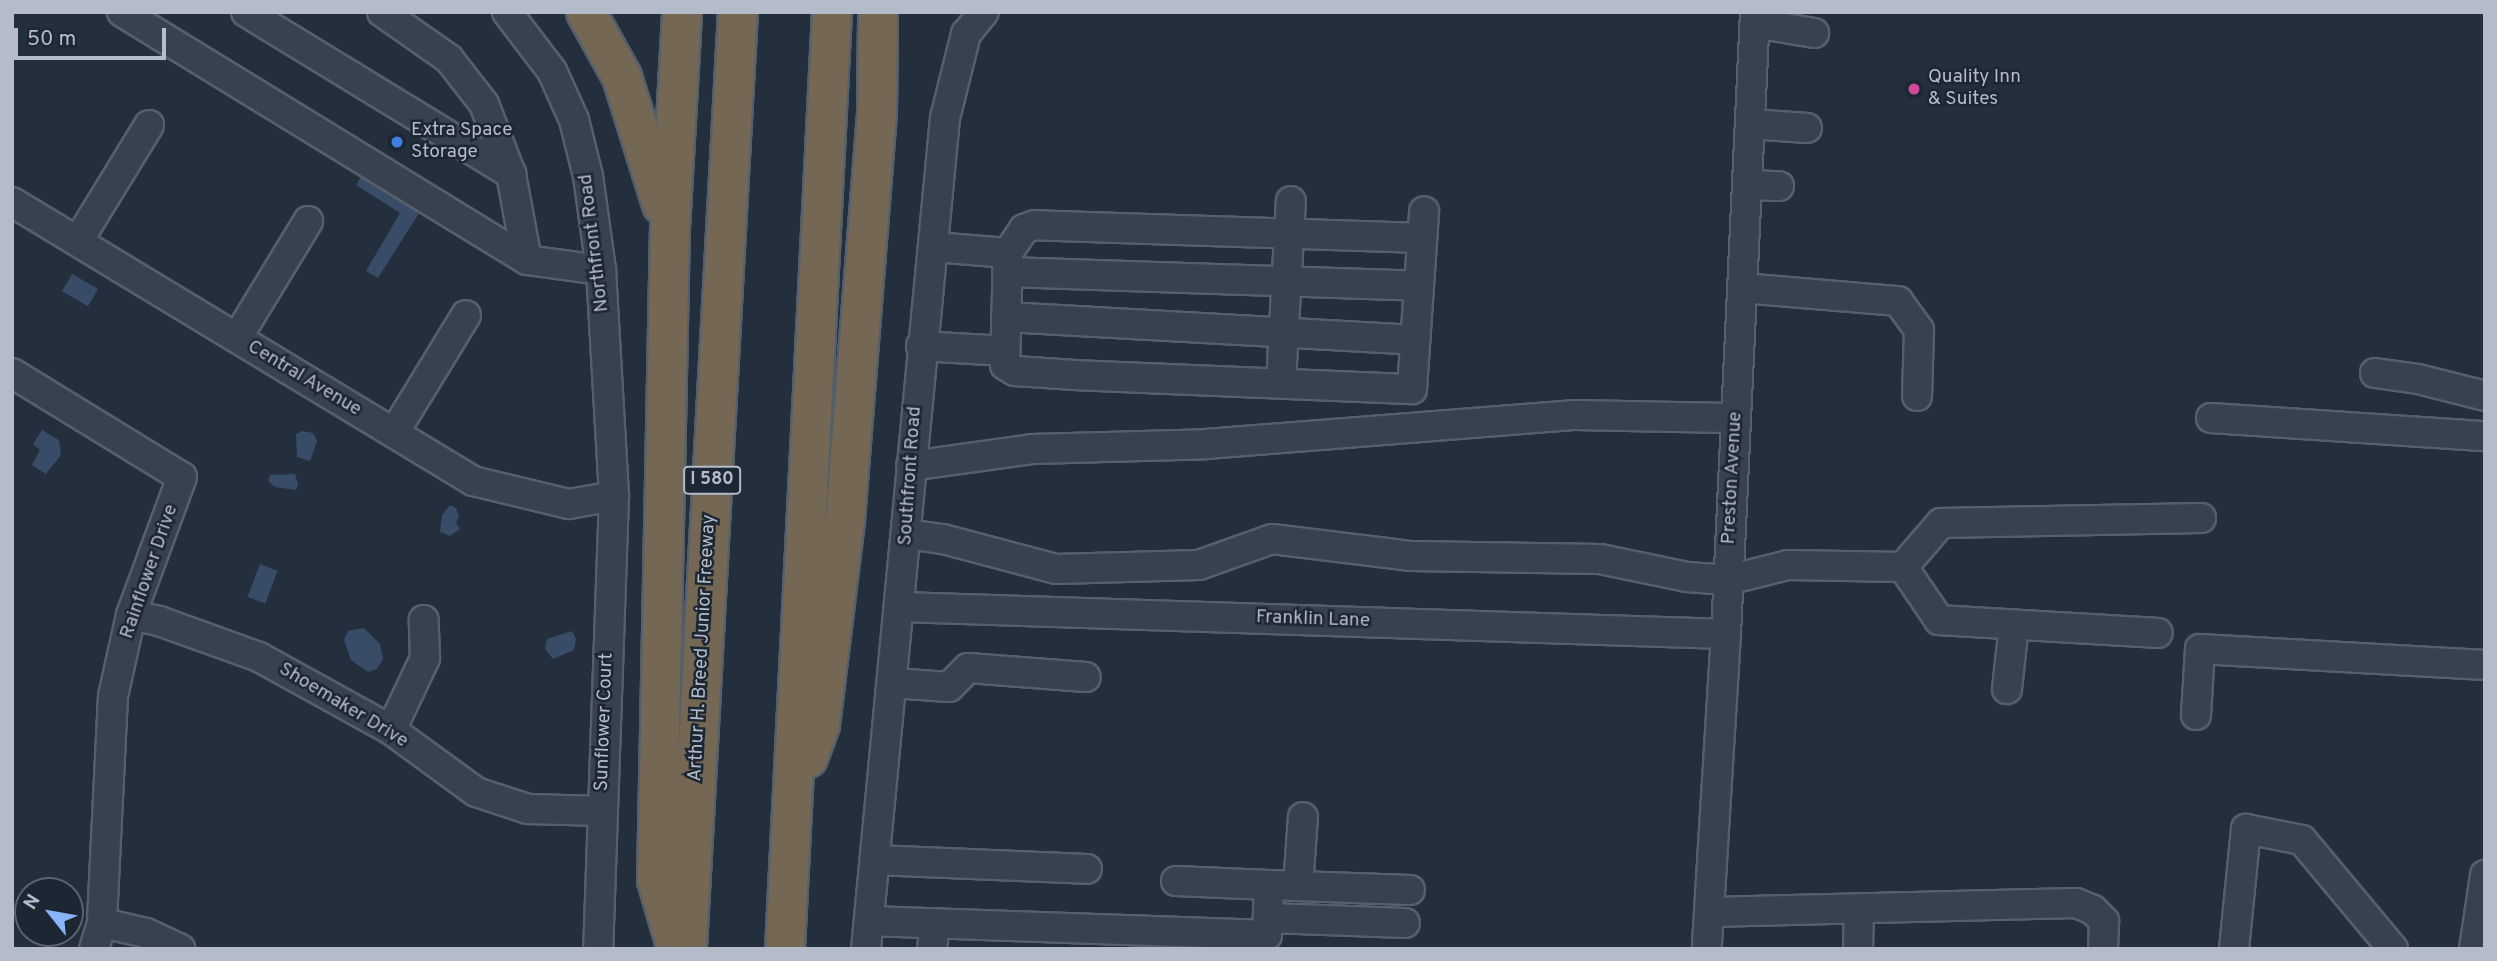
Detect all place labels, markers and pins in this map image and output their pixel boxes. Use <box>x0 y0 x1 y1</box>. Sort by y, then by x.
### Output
place label: Quality Inn & Suites <box>1928 67 2021 111</box>
marker: Quality Inn & Suites <box>1906 81 1922 97</box>
place label: Extra Space Storage <box>411 120 512 164</box>
marker: Extra Space Storage <box>389 134 405 150</box>

